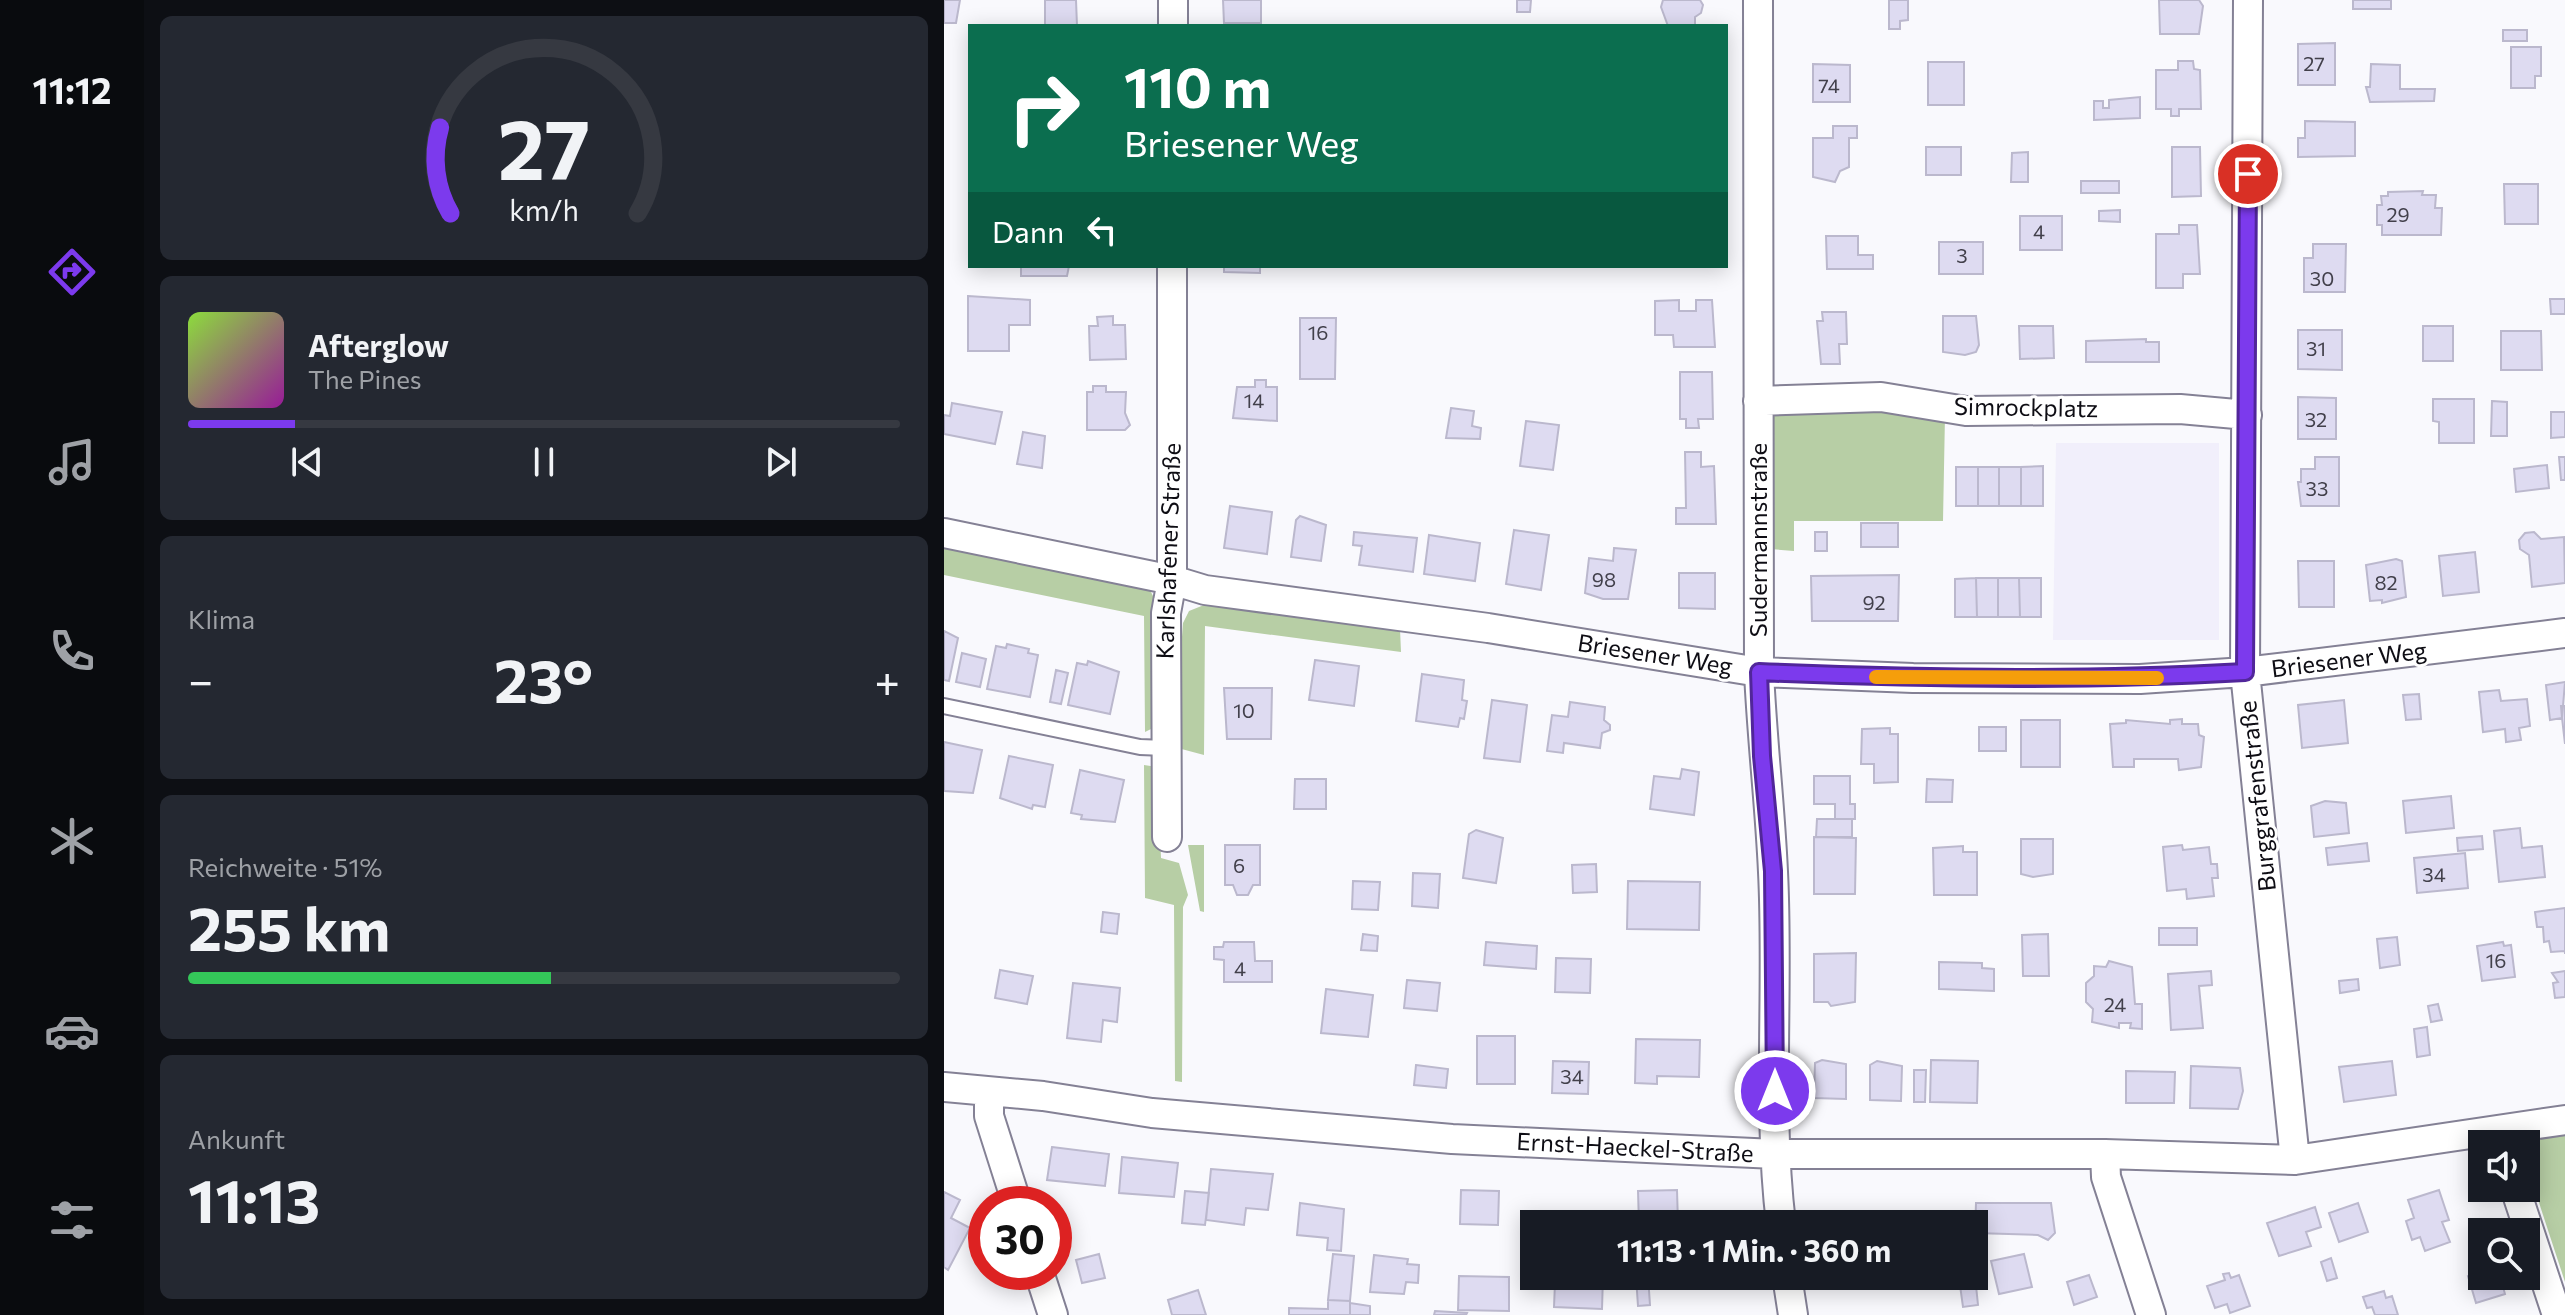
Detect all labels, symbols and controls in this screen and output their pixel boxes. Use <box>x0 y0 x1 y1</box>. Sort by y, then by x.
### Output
text: 110 m <box>1124 51 1271 120</box>
house number: 27 <box>2303 51 2325 75</box>
icon: right <box>992 56 1096 160</box>
text: 11:12 <box>33 67 111 111</box>
house number: 74 <box>1818 73 1840 97</box>
text: 27 <box>498 94 590 196</box>
text: Briesener Weg <box>1124 120 1359 164</box>
pin <box>2214 140 2282 208</box>
icon: arrive <box>2226 152 2270 196</box>
text: km/h <box>509 192 579 227</box>
house number: 29 <box>2386 202 2410 226</box>
icon: left <box>1080 208 1124 252</box>
text: Dann <box>992 212 1064 249</box>
house number: 4 <box>2033 219 2045 243</box>
house number: 3 <box>1956 243 1968 267</box>
icon: directions <box>44 244 100 300</box>
house number: 30 <box>2310 266 2334 290</box>
house number: 16 <box>1308 320 1328 344</box>
text: Afterglow <box>308 326 449 363</box>
house number: 31 <box>2306 336 2326 360</box>
text: The Pines <box>308 363 422 394</box>
house number: 14 <box>1244 388 1264 412</box>
street label: Simrockplatz <box>1954 391 2098 422</box>
house number: 32 <box>2305 407 2327 431</box>
icon: music <box>44 434 100 490</box>
icon: previous <box>285 440 329 484</box>
icon: pause <box>522 440 566 484</box>
icon: next <box>759 440 803 484</box>
street label: Karlshafener Straße <box>1149 442 1186 660</box>
street label: Sudermannstraße <box>1743 443 1772 637</box>
house number: 33 <box>2306 476 2328 500</box>
house number: 98 <box>1592 567 1616 591</box>
house number: 82 <box>2374 570 2398 594</box>
house number: 92 <box>1862 590 1886 614</box>
text: Klima <box>188 603 255 634</box>
icon: phone <box>44 623 100 679</box>
street label: Briesener Weg <box>1576 627 1735 680</box>
street label: Briesener Weg <box>2269 635 2428 682</box>
text: 23° <box>494 642 593 715</box>
text: − <box>188 652 213 706</box>
text: + <box>874 652 900 706</box>
house number: 10 <box>1233 698 1255 722</box>
street label: Burggrafenstraße <box>2232 699 2281 893</box>
icon: climate <box>44 813 100 869</box>
text: Reichweite · 51% <box>188 851 382 882</box>
house number: 6 <box>1233 853 1245 877</box>
house number: 34 <box>2422 862 2446 886</box>
text: 255 km <box>188 890 390 963</box>
house number: 16 <box>2486 948 2506 972</box>
house number: 4 <box>1234 956 1246 980</box>
house number: 24 <box>2104 992 2126 1016</box>
icon: car <box>44 1003 100 1059</box>
position arrow <box>1733 1049 1817 1133</box>
house number: 34 <box>1560 1064 1584 1088</box>
text: Ankunft <box>188 1123 285 1154</box>
street label: Ernst-Haeckel-Straße <box>1516 1126 1754 1167</box>
map controls <box>2468 1130 2540 1290</box>
button: sound <box>2468 1130 2540 1202</box>
text: 11:13 <box>188 1162 320 1235</box>
speed limit sign: 30 <box>968 1186 1072 1290</box>
icon: filters <box>44 1192 100 1248</box>
button: search <box>2468 1218 2540 1290</box>
text: 11:13 · 1 Min. · 360 m <box>1617 1231 1891 1268</box>

